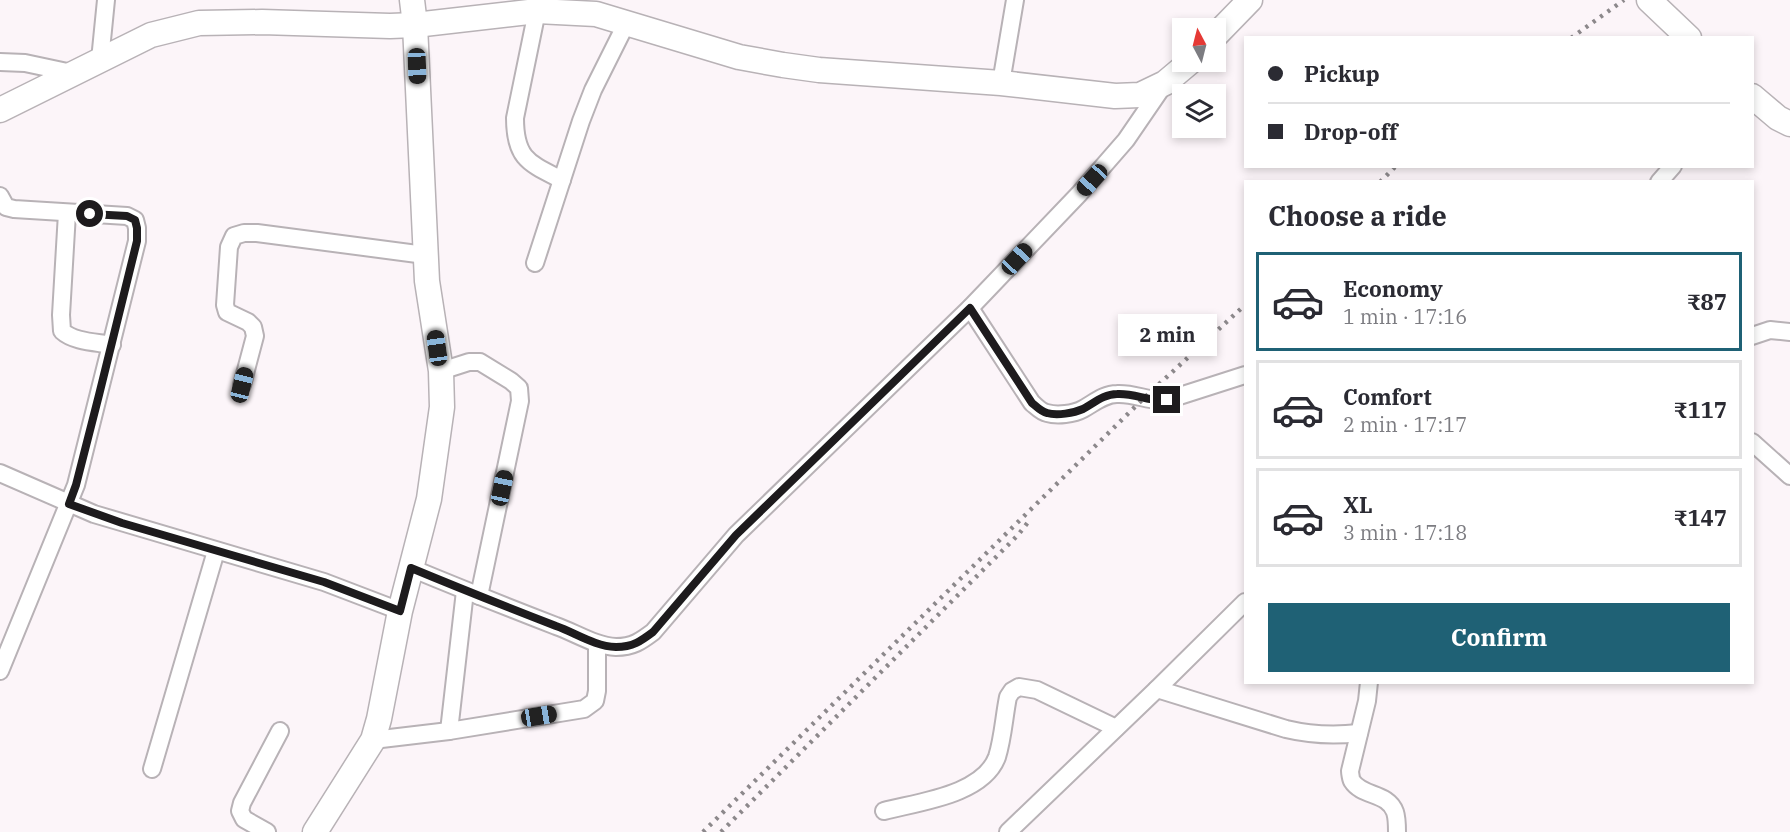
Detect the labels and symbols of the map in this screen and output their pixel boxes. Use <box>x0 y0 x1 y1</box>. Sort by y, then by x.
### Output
north arrow <box>1172 18 1226 72</box>
car <box>407 48 427 84</box>
car <box>1073 161 1111 199</box>
route start <box>76 200 103 227</box>
car <box>998 240 1036 278</box>
callout: 2 min <box>1118 313 1216 355</box>
car <box>426 329 448 367</box>
car <box>229 365 255 405</box>
route end <box>1153 386 1180 413</box>
car <box>489 469 515 507</box>
car <box>520 704 558 728</box>

